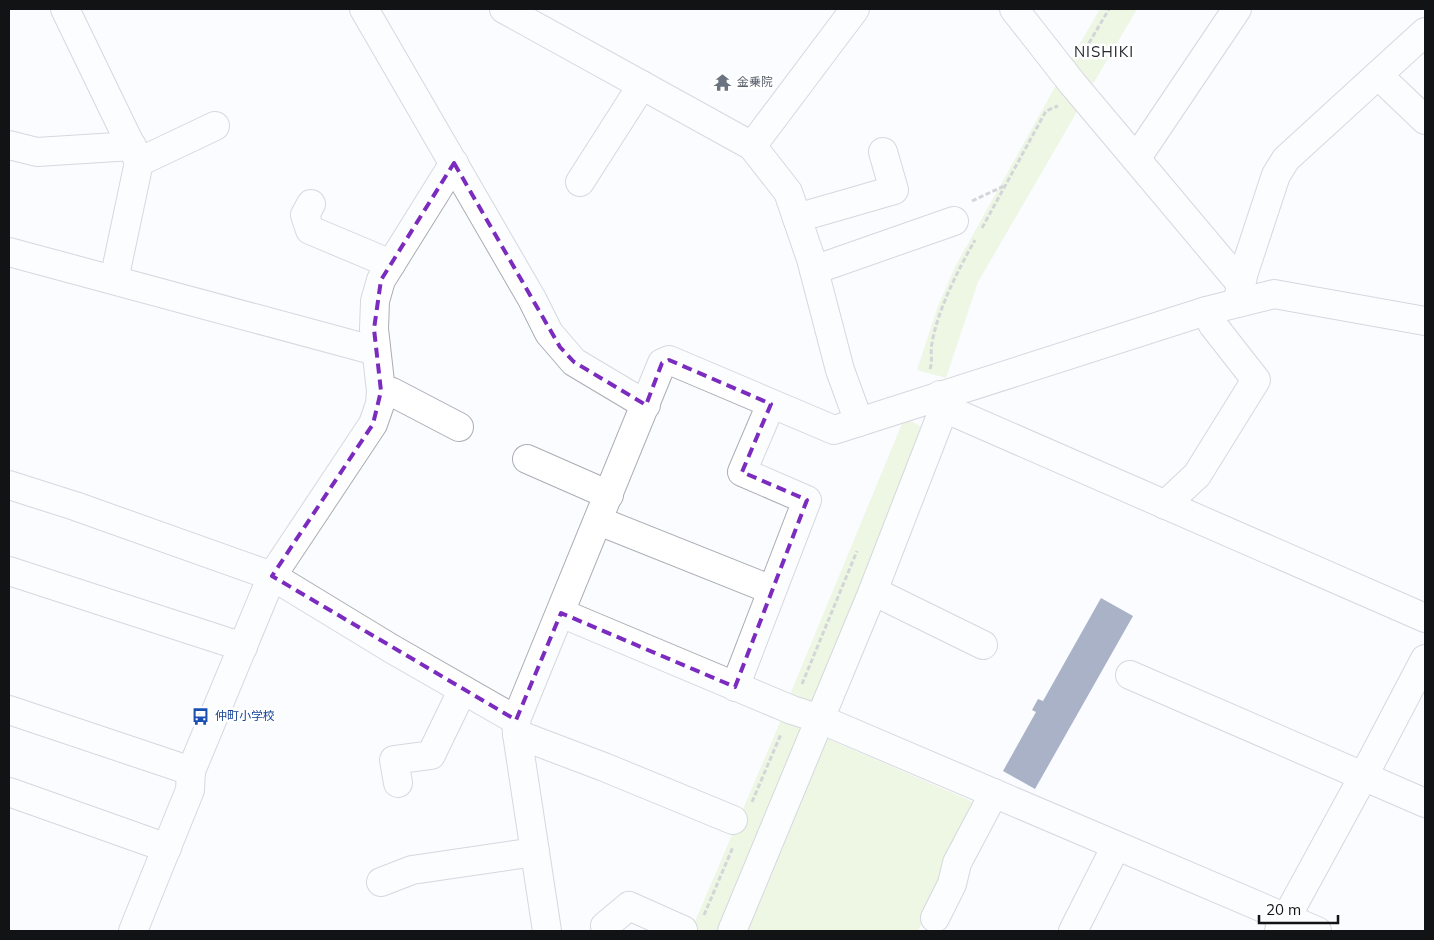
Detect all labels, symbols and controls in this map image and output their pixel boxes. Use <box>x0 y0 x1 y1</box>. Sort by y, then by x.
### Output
district label: NISHIKI <box>1074 42 1134 61</box>
temple icon: 金乗院 <box>713 72 733 92</box>
place label: 金乗院 <box>737 74 773 89</box>
bus stop icon: 仲町小学校 <box>191 706 211 726</box>
place label: 仲町小学校 <box>215 708 275 723</box>
scale bar <box>1259 892 1338 924</box>
text: 20 m <box>1266 900 1301 919</box>

